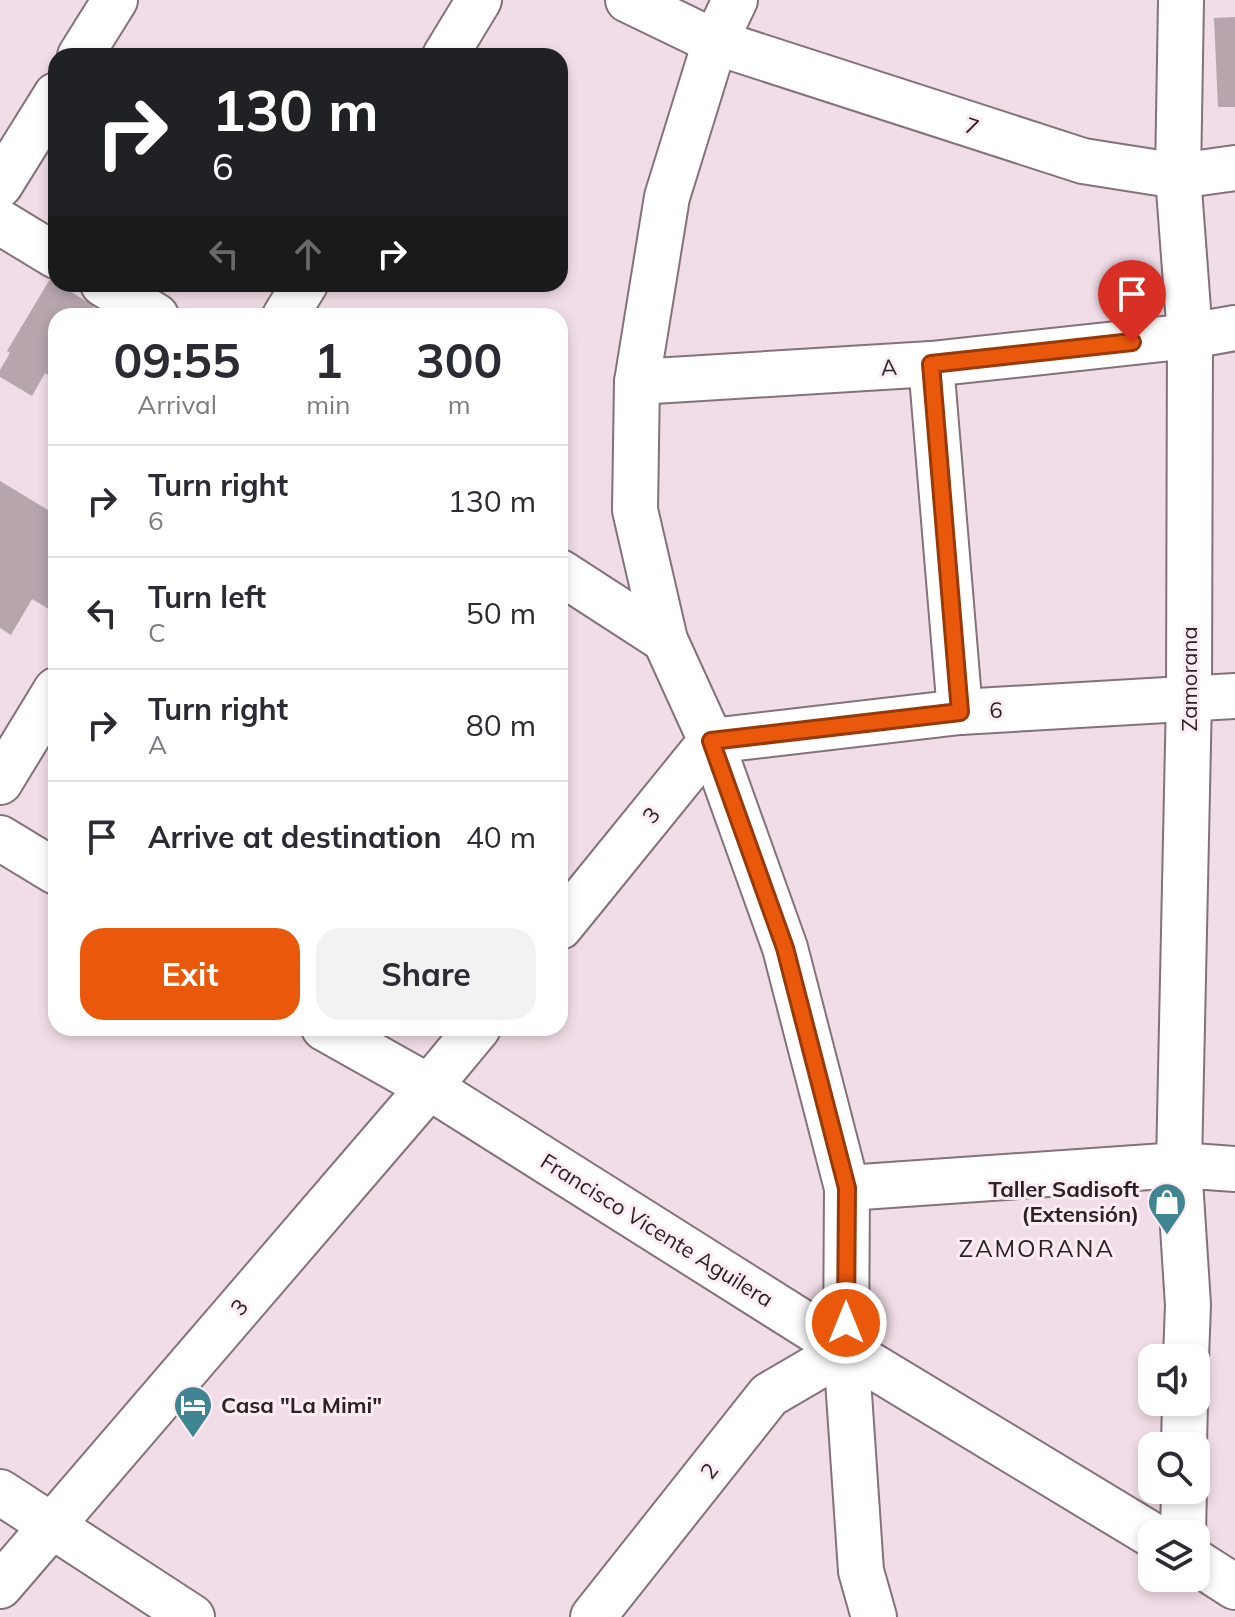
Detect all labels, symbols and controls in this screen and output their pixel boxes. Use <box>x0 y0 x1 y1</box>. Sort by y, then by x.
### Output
text: 130 m <box>212 75 379 145</box>
icon: right <box>80 80 184 184</box>
street label: 7 <box>961 111 983 141</box>
text: 6 <box>212 144 234 189</box>
icon: left <box>202 232 246 276</box>
icon: ahead <box>286 232 330 276</box>
icon: right <box>370 232 414 276</box>
pin <box>1098 260 1166 342</box>
icon: arrive <box>1110 272 1154 316</box>
text: 09:55 <box>114 330 241 390</box>
text: 1 <box>314 330 343 390</box>
text: 300 <box>416 330 502 390</box>
street label: A <box>880 353 898 381</box>
text: Arrival <box>137 388 217 421</box>
text: min <box>306 388 350 421</box>
text: m <box>448 388 471 421</box>
text: Turn right <box>148 466 288 504</box>
icon: right <box>80 479 124 523</box>
text: 130 m <box>448 482 536 520</box>
text: 6 <box>148 504 164 537</box>
text: Turn left <box>148 578 266 616</box>
icon: left <box>80 591 124 635</box>
text: 50 m <box>466 594 536 632</box>
text: C <box>148 616 166 649</box>
street label: Zamorana <box>1175 626 1203 732</box>
text: Turn right <box>148 690 288 728</box>
street label: 6 <box>989 696 1003 724</box>
icon: right <box>80 703 124 747</box>
text: 80 m <box>466 706 536 744</box>
text: A <box>148 728 167 761</box>
street label: 3 <box>636 801 666 829</box>
icon: arrive <box>80 815 124 859</box>
text: Arrive at destination <box>148 818 442 856</box>
text: 40 m <box>466 818 536 856</box>
button: Exit <box>80 928 300 1020</box>
button: Share <box>316 928 536 1020</box>
street label: Francisco Vicente Aguilera <box>535 1147 779 1313</box>
place label: Taller Sadisoft (Extensión) <box>988 1175 1139 1228</box>
shop icon: Taller Sadisoft (Extensión) <box>1146 1181 1188 1236</box>
district label: ZAMORANA <box>959 1233 1115 1263</box>
position arrow <box>804 1281 888 1365</box>
street label: 3 <box>224 1293 254 1321</box>
map controls <box>1138 1344 1210 1592</box>
button: sound <box>1138 1344 1210 1416</box>
hotel icon: Casa "La Mimi" <box>172 1384 214 1439</box>
place label: Casa "La Mimi" <box>221 1391 382 1419</box>
button: search <box>1138 1432 1210 1504</box>
street label: 2 <box>694 1457 724 1485</box>
button: layers <box>1138 1520 1210 1592</box>

